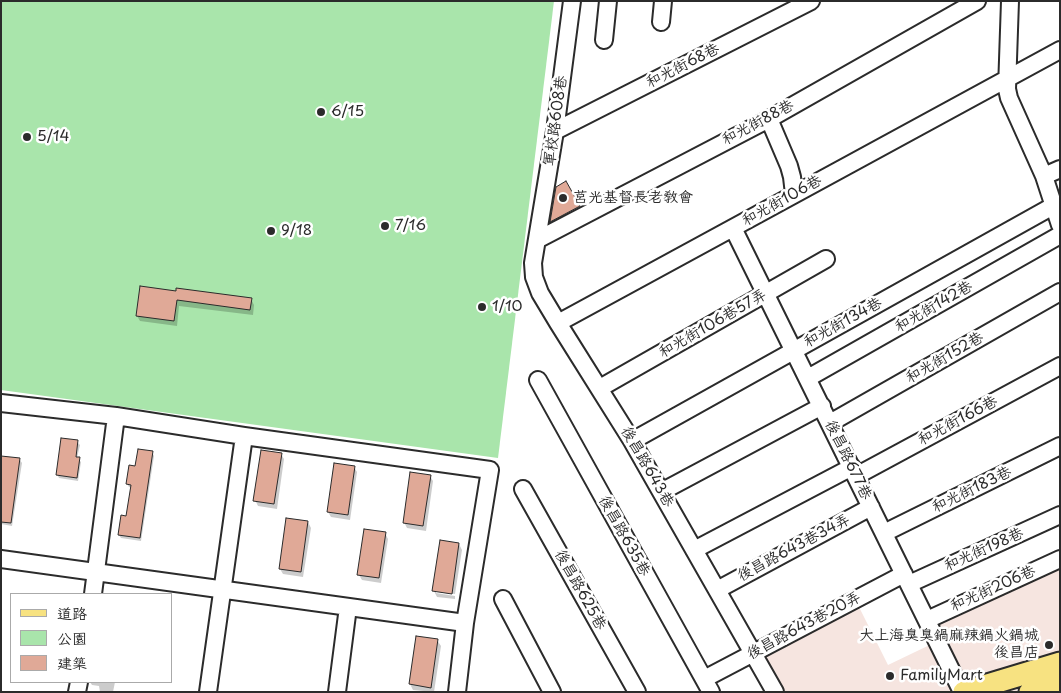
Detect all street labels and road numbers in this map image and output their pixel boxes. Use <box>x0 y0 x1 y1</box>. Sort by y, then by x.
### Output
street label: 和光街68巷 <box>643 40 723 92</box>
street label: 軍校路608巷 <box>541 75 571 167</box>
street label: 和光街88巷 <box>719 97 797 149</box>
street label: 和光街106巷 <box>739 172 825 230</box>
street label: 和光街142巷 <box>892 278 976 336</box>
street label: 和光街106巷57弄 <box>656 286 770 362</box>
street label: 和光街134巷 <box>801 294 885 352</box>
street label: 和光街152巷 <box>903 329 987 387</box>
street label: 和光街166巷 <box>915 393 1001 449</box>
street label: 後昌路677巷 <box>821 417 875 503</box>
street label: 後昌路643巷 <box>617 424 677 510</box>
street label: 和光街183巷 <box>929 463 1015 517</box>
street label: 後昌路635巷 <box>594 493 654 579</box>
street label: 後昌路643巷34弄 <box>735 511 853 585</box>
street label: 和光街198巷 <box>942 525 1026 575</box>
street label: 後昌路625巷 <box>551 547 609 633</box>
street label: 和光街206巷 <box>948 562 1038 616</box>
street label: 後昌路643巷20弄 <box>744 588 864 664</box>

